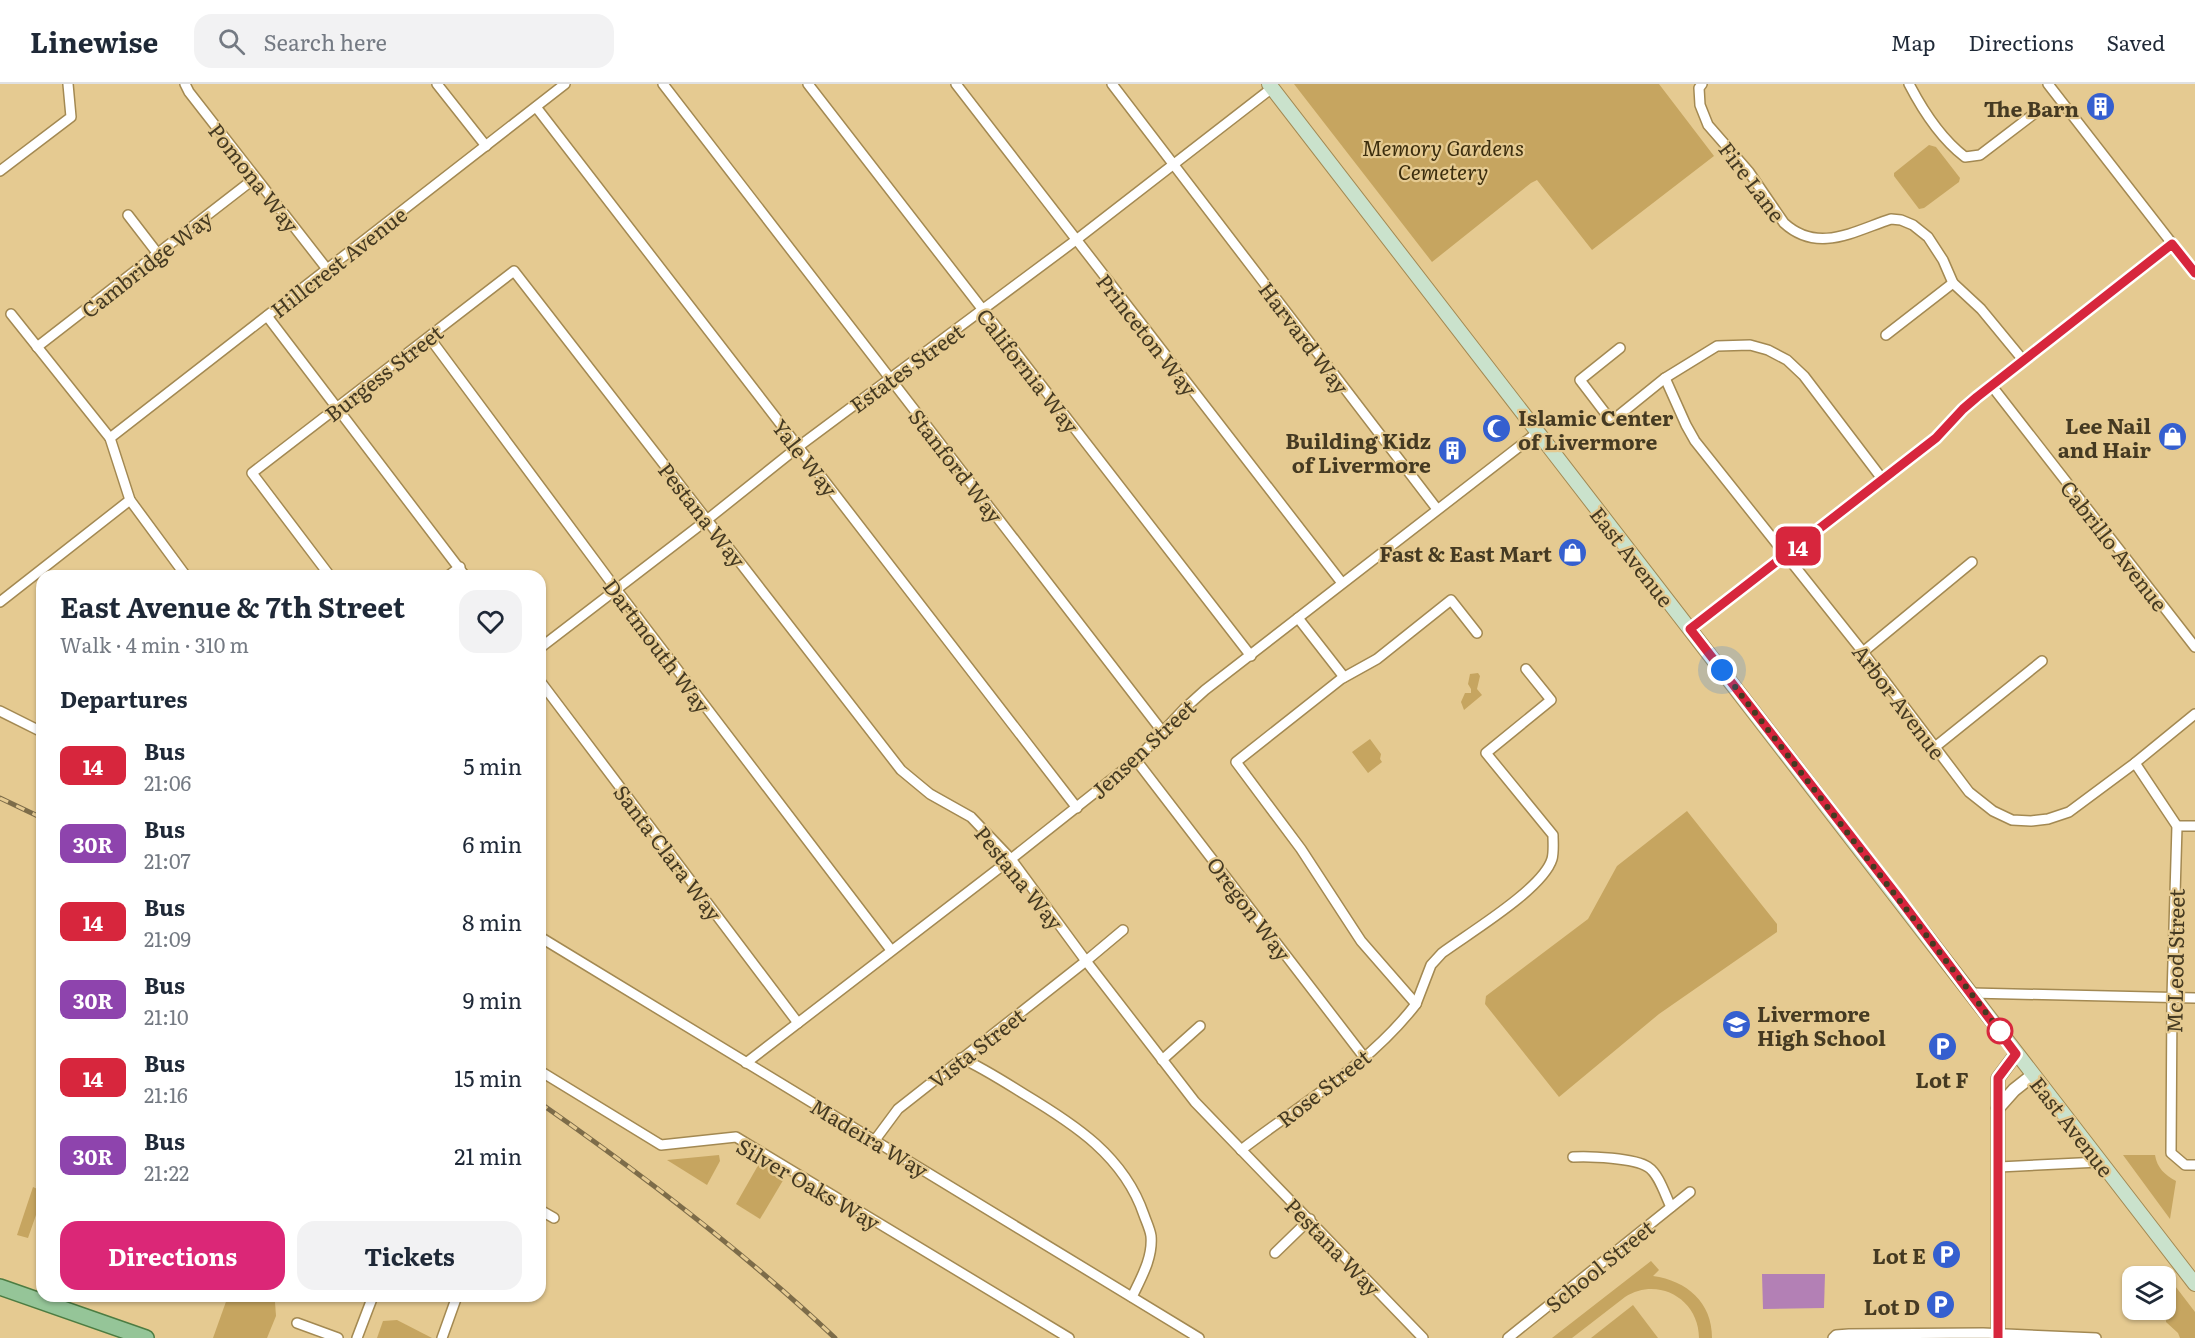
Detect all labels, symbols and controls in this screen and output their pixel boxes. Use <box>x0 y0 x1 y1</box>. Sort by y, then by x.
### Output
search box <box>194 14 614 68</box>
text: Linewise <box>30 20 158 62</box>
icon: search <box>215 25 248 58</box>
text: Search here <box>263 25 387 58</box>
text: Map <box>1891 26 1936 57</box>
text: Directions <box>1969 26 2074 57</box>
text: Saved <box>2107 26 2165 57</box>
building icon: The Barn <box>2084 91 2116 123</box>
place label: The Barn <box>1984 92 2079 123</box>
street label: Pomona Way <box>202 116 308 239</box>
park label: Memory Gardens Cemetery <box>1362 131 1524 186</box>
street label: Fire Lane <box>1712 134 1794 228</box>
street label: Hillcrest Avenue <box>263 198 413 324</box>
street label: Cambridge Way <box>74 201 219 324</box>
street label: Princeton Way <box>1090 266 1206 402</box>
street label: Harvard Way <box>1252 274 1358 400</box>
street label: California Way <box>970 301 1088 440</box>
street label: Estates Street <box>843 315 970 419</box>
street label: Burgess Street <box>317 316 449 428</box>
street label: Stanford Way <box>903 401 1012 529</box>
place label: Islamic Center of Livermore <box>1518 401 1674 456</box>
place label: Lee Nail and Hair <box>2058 409 2152 464</box>
street label: Yale Way <box>766 412 847 503</box>
mosque icon: Islamic Center of Livermore <box>1481 412 1513 444</box>
shop icon: Lee Nail and Hair <box>2156 420 2188 452</box>
place label: Building Kidz of Livermore <box>1285 424 1431 479</box>
building icon: Building Kidz of Livermore <box>1436 435 1468 467</box>
street label: Pestana Way <box>652 455 755 574</box>
street label: Cabrillo Avenue <box>2054 473 2176 617</box>
street label: East Avenue <box>1584 499 1682 613</box>
line badge: 14 <box>1771 526 1825 566</box>
text: 14 <box>1788 531 1808 562</box>
shop icon: Fast & East Mart <box>1557 536 1589 568</box>
place label: Fast & East Mart <box>1379 537 1553 568</box>
street label: Dartmouth Way <box>597 571 720 720</box>
text: East Avenue & 7th Street <box>60 585 405 627</box>
button: heart <box>459 590 522 653</box>
text: Walk · 4 min · 310 m <box>60 629 249 659</box>
street label: Arbor Avenue <box>1846 637 1954 765</box>
your location <box>1707 655 1737 685</box>
text: Departures <box>60 682 187 715</box>
street label: Jensen Street <box>1083 691 1202 805</box>
text: Bus <box>144 734 185 767</box>
text: 5 min <box>463 749 522 782</box>
text: 14 <box>83 750 103 781</box>
text: 21:06 <box>144 767 191 797</box>
street label: Santa Clara Way <box>607 777 731 927</box>
text: Bus <box>144 812 185 845</box>
street label: Pestana Way <box>968 818 1072 936</box>
text: 6 min <box>463 827 522 860</box>
text: 30R <box>73 828 113 859</box>
text: 21:07 <box>144 845 191 875</box>
street label: Oregon Way <box>1201 850 1300 967</box>
street label: McLeod Street <box>2157 888 2191 1034</box>
text: Bus <box>144 890 185 923</box>
text: 8 min <box>462 905 522 938</box>
text: 14 <box>83 906 103 937</box>
text: 21:09 <box>144 923 191 953</box>
text: Bus <box>144 968 185 1001</box>
text: 9 min <box>463 983 522 1016</box>
text: 30R <box>73 984 113 1015</box>
place label: Livermore High School <box>1757 997 1886 1052</box>
street label: Vista Street <box>921 999 1031 1095</box>
text: 21:10 <box>144 1001 189 1031</box>
school or university icon: Livermore High School <box>1720 1008 1752 1040</box>
unlabelled marker <box>1987 1018 2013 1044</box>
parking icon: Lot F <box>1926 1031 1958 1063</box>
street label: Rose Street <box>1270 1040 1377 1133</box>
text: Bus <box>144 1046 185 1079</box>
text: 15 min <box>454 1061 522 1094</box>
text: 14 <box>83 1062 103 1093</box>
place label: Lot F <box>1915 1063 1969 1094</box>
street label: East Avenue <box>2024 1069 2122 1183</box>
text: 21:16 <box>144 1079 188 1109</box>
street label: Madeira Way <box>805 1090 936 1185</box>
text: Bus <box>144 1124 185 1157</box>
street label: Silver Oaks Way <box>731 1129 887 1237</box>
text: 21 min <box>454 1139 522 1172</box>
text: 30R <box>73 1140 113 1171</box>
text: 21:22 <box>144 1157 189 1187</box>
street label: Pestana Way <box>1279 1190 1390 1303</box>
street label: School Street <box>1538 1211 1661 1319</box>
button: Directions <box>60 1221 285 1290</box>
button: Tickets <box>297 1221 522 1290</box>
parking icon: Lot E <box>1931 1238 1963 1270</box>
place label: Lot E <box>1872 1239 1926 1270</box>
map controls <box>2122 1266 2176 1320</box>
button: layers <box>2122 1266 2176 1320</box>
parking icon: Lot D <box>1925 1289 1957 1321</box>
place label: Lot D <box>1864 1290 1920 1321</box>

